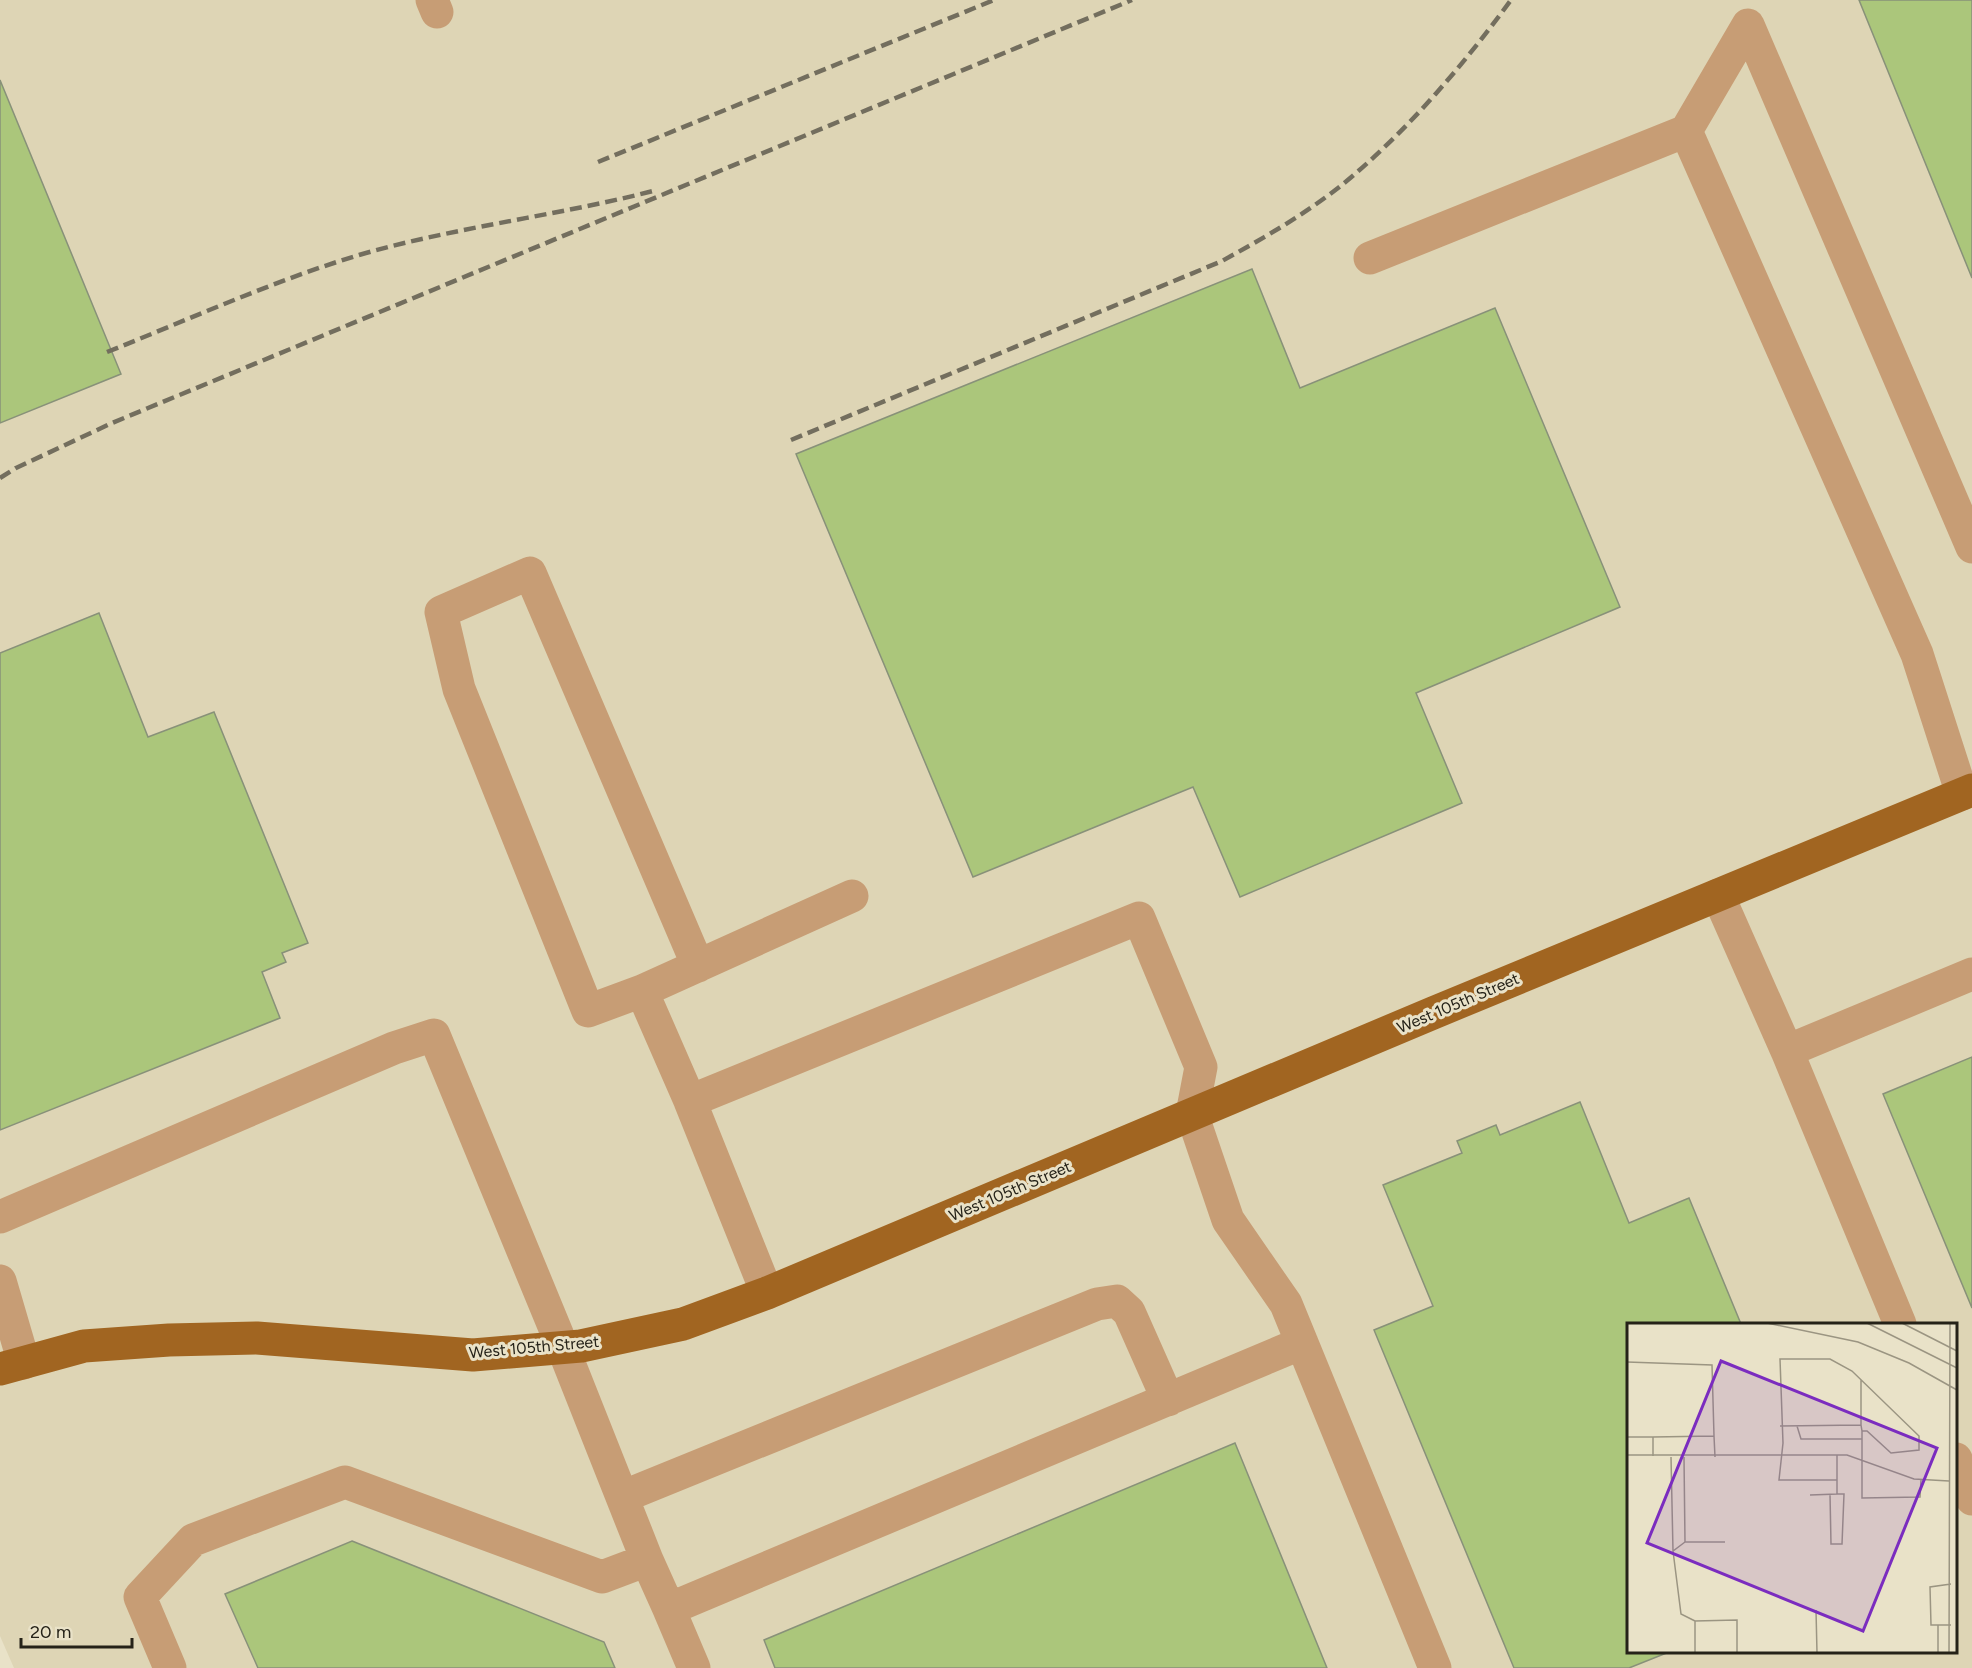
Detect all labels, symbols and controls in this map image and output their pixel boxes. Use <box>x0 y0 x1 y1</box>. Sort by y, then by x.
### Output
street label: West 105th Street <box>1394 969 1522 1037</box>
street label: West 105th Street <box>946 1157 1074 1225</box>
inset map <box>1627 1323 1957 1653</box>
street label: West 105th Street <box>468 1332 600 1362</box>
scale bar <box>21 1611 132 1649</box>
text: 20 m <box>30 1621 71 1643</box>

